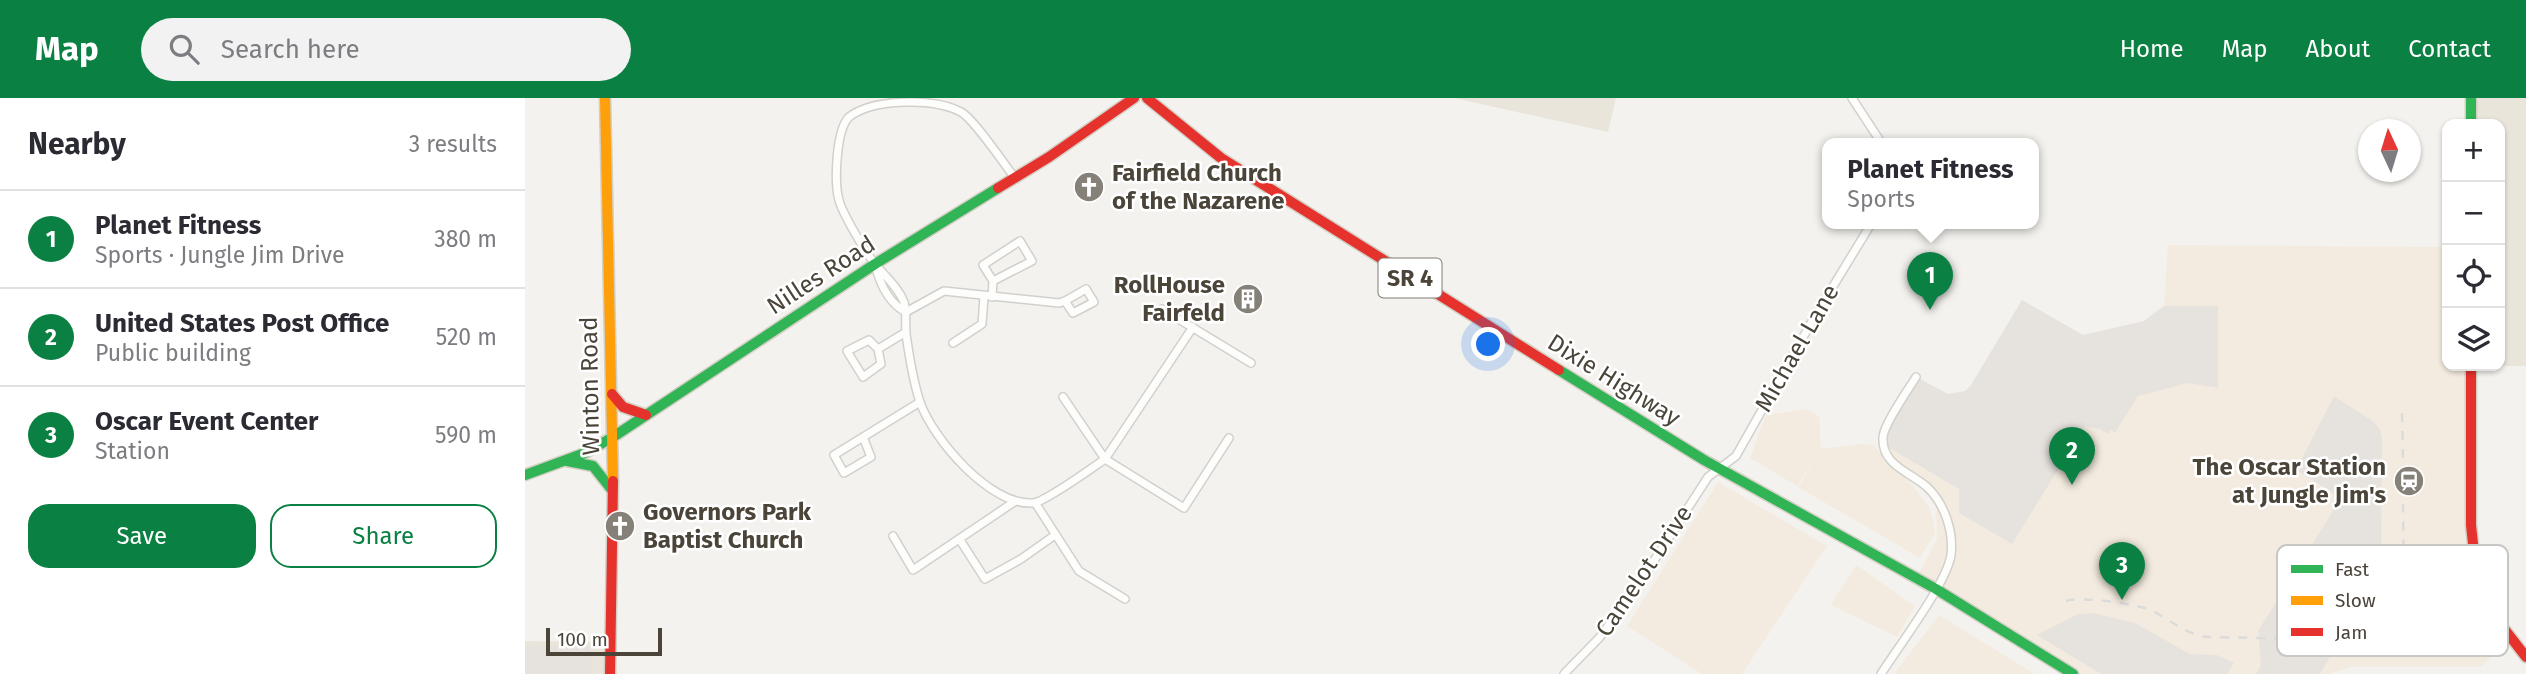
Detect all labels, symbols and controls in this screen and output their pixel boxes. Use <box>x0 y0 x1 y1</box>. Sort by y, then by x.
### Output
search box <box>141 18 631 81</box>
text: Map <box>35 29 99 69</box>
icon: search <box>165 30 203 68</box>
text: Search here <box>221 34 360 65</box>
text: Home <box>2120 35 2184 63</box>
text: Map <box>2222 35 2268 63</box>
text: About <box>2306 35 2370 63</box>
text: Contact <box>2408 35 2491 63</box>
north arrow <box>2358 119 2421 182</box>
map controls <box>2442 119 2505 371</box>
button: + <box>2442 119 2505 182</box>
text: Nearby <box>28 126 126 162</box>
text: 3 results <box>409 130 497 158</box>
popup <box>1822 138 2039 229</box>
text: Planet Fitness <box>1847 154 2014 185</box>
place label: Fairfield Church of the Nazarene <box>1112 159 1284 215</box>
church icon: Fairfield Church of the Nazarene <box>1072 170 1106 204</box>
button: − <box>2442 182 2505 245</box>
text: Sports <box>1847 185 1915 213</box>
text: Planet Fitness <box>95 210 261 241</box>
text: 1 <box>46 225 56 253</box>
text: 380 m <box>434 225 497 253</box>
street label: Nilles Road <box>762 230 880 320</box>
text: Sports · Jungle Jim Drive <box>95 241 345 269</box>
button: locate <box>2442 245 2505 308</box>
pin: 1 <box>1907 252 1953 310</box>
road number: SR 4 <box>1379 258 1442 298</box>
place label: RollHouse Fairfeld <box>1114 271 1225 327</box>
street label: Michael Lane <box>1749 279 1845 417</box>
building icon: RollHouse Fairfeld <box>1231 282 1265 316</box>
text: United States Post Office <box>95 308 389 339</box>
button: layers <box>2442 308 2505 371</box>
street label: Winton Road <box>575 316 605 456</box>
text: 2 <box>45 323 57 351</box>
text: 520 m <box>436 323 497 351</box>
your location <box>1471 327 1505 361</box>
street label: Dixie Highway <box>1542 328 1686 432</box>
text: Public building <box>95 339 251 367</box>
text: Oscar Event Center <box>95 406 319 437</box>
text: 3 <box>45 421 57 449</box>
text: 590 m <box>435 421 497 449</box>
pin: 2 <box>2049 427 2095 485</box>
text: Station <box>95 437 170 465</box>
place label: The Oscar Station at Jungle Jim's <box>2193 453 2386 509</box>
station icon: The Oscar Station at Jungle Jim's <box>2392 464 2426 498</box>
place label: Governors Park Baptist Church <box>643 498 812 554</box>
street label: Camelot Drive <box>1590 500 1698 642</box>
button: Save <box>28 504 256 568</box>
button: Share <box>270 504 497 568</box>
church icon: Governors Park Baptist Church <box>603 509 637 543</box>
pin: 3 <box>2099 542 2145 600</box>
legend <box>2277 545 2508 656</box>
text: Fast <box>2335 558 2369 581</box>
text: Slow <box>2335 589 2376 612</box>
text: Jam <box>2335 621 2367 644</box>
scale bar <box>546 625 661 657</box>
text: 100 m <box>557 628 608 651</box>

